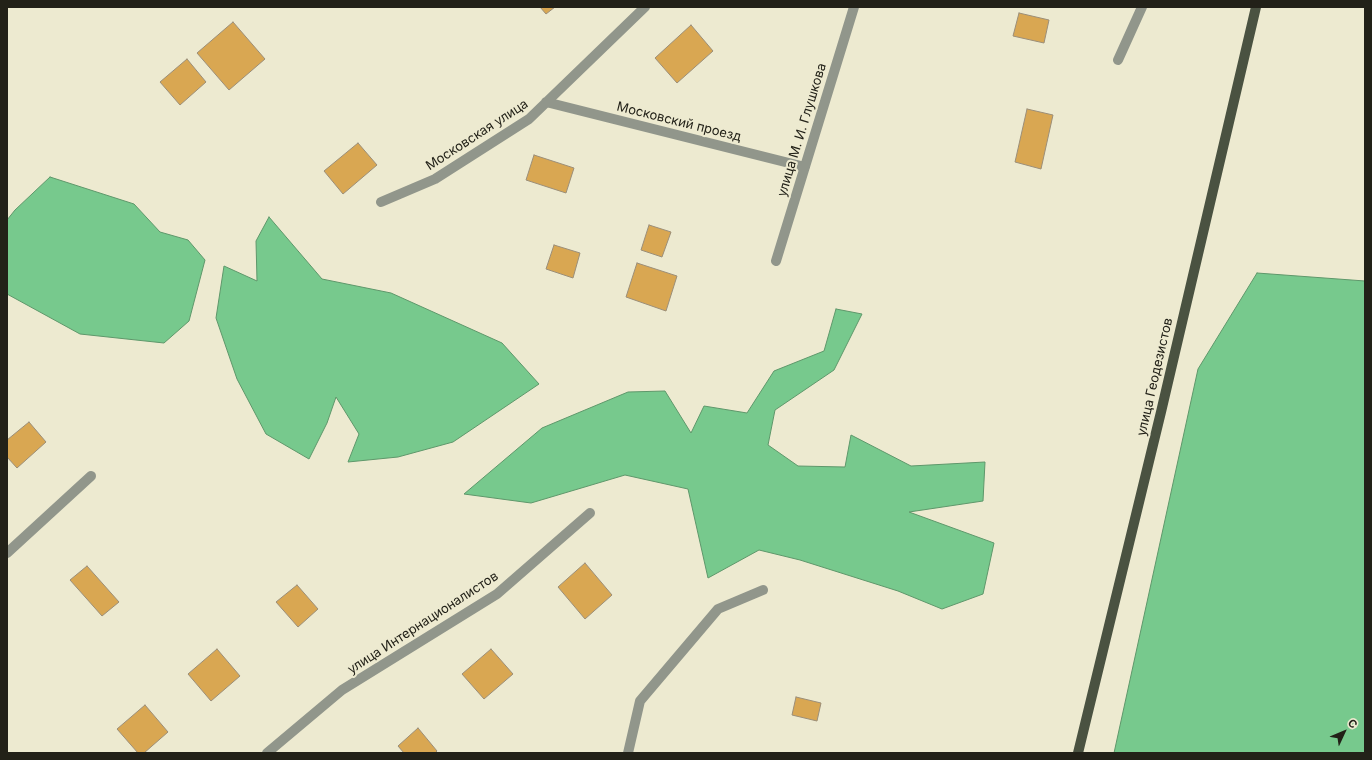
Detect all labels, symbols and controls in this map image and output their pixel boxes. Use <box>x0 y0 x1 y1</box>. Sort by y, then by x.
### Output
street label: улица М. И. Глушкова <box>774 61 830 199</box>
street label: Московская улица <box>423 96 531 174</box>
street label: Московский проезд <box>615 99 743 145</box>
street label: улица Геодезистов <box>1134 316 1176 438</box>
street label: улица Интернационалистов <box>345 568 501 678</box>
north arrow <box>1324 712 1364 752</box>
text: С <box>1345 716 1360 731</box>

